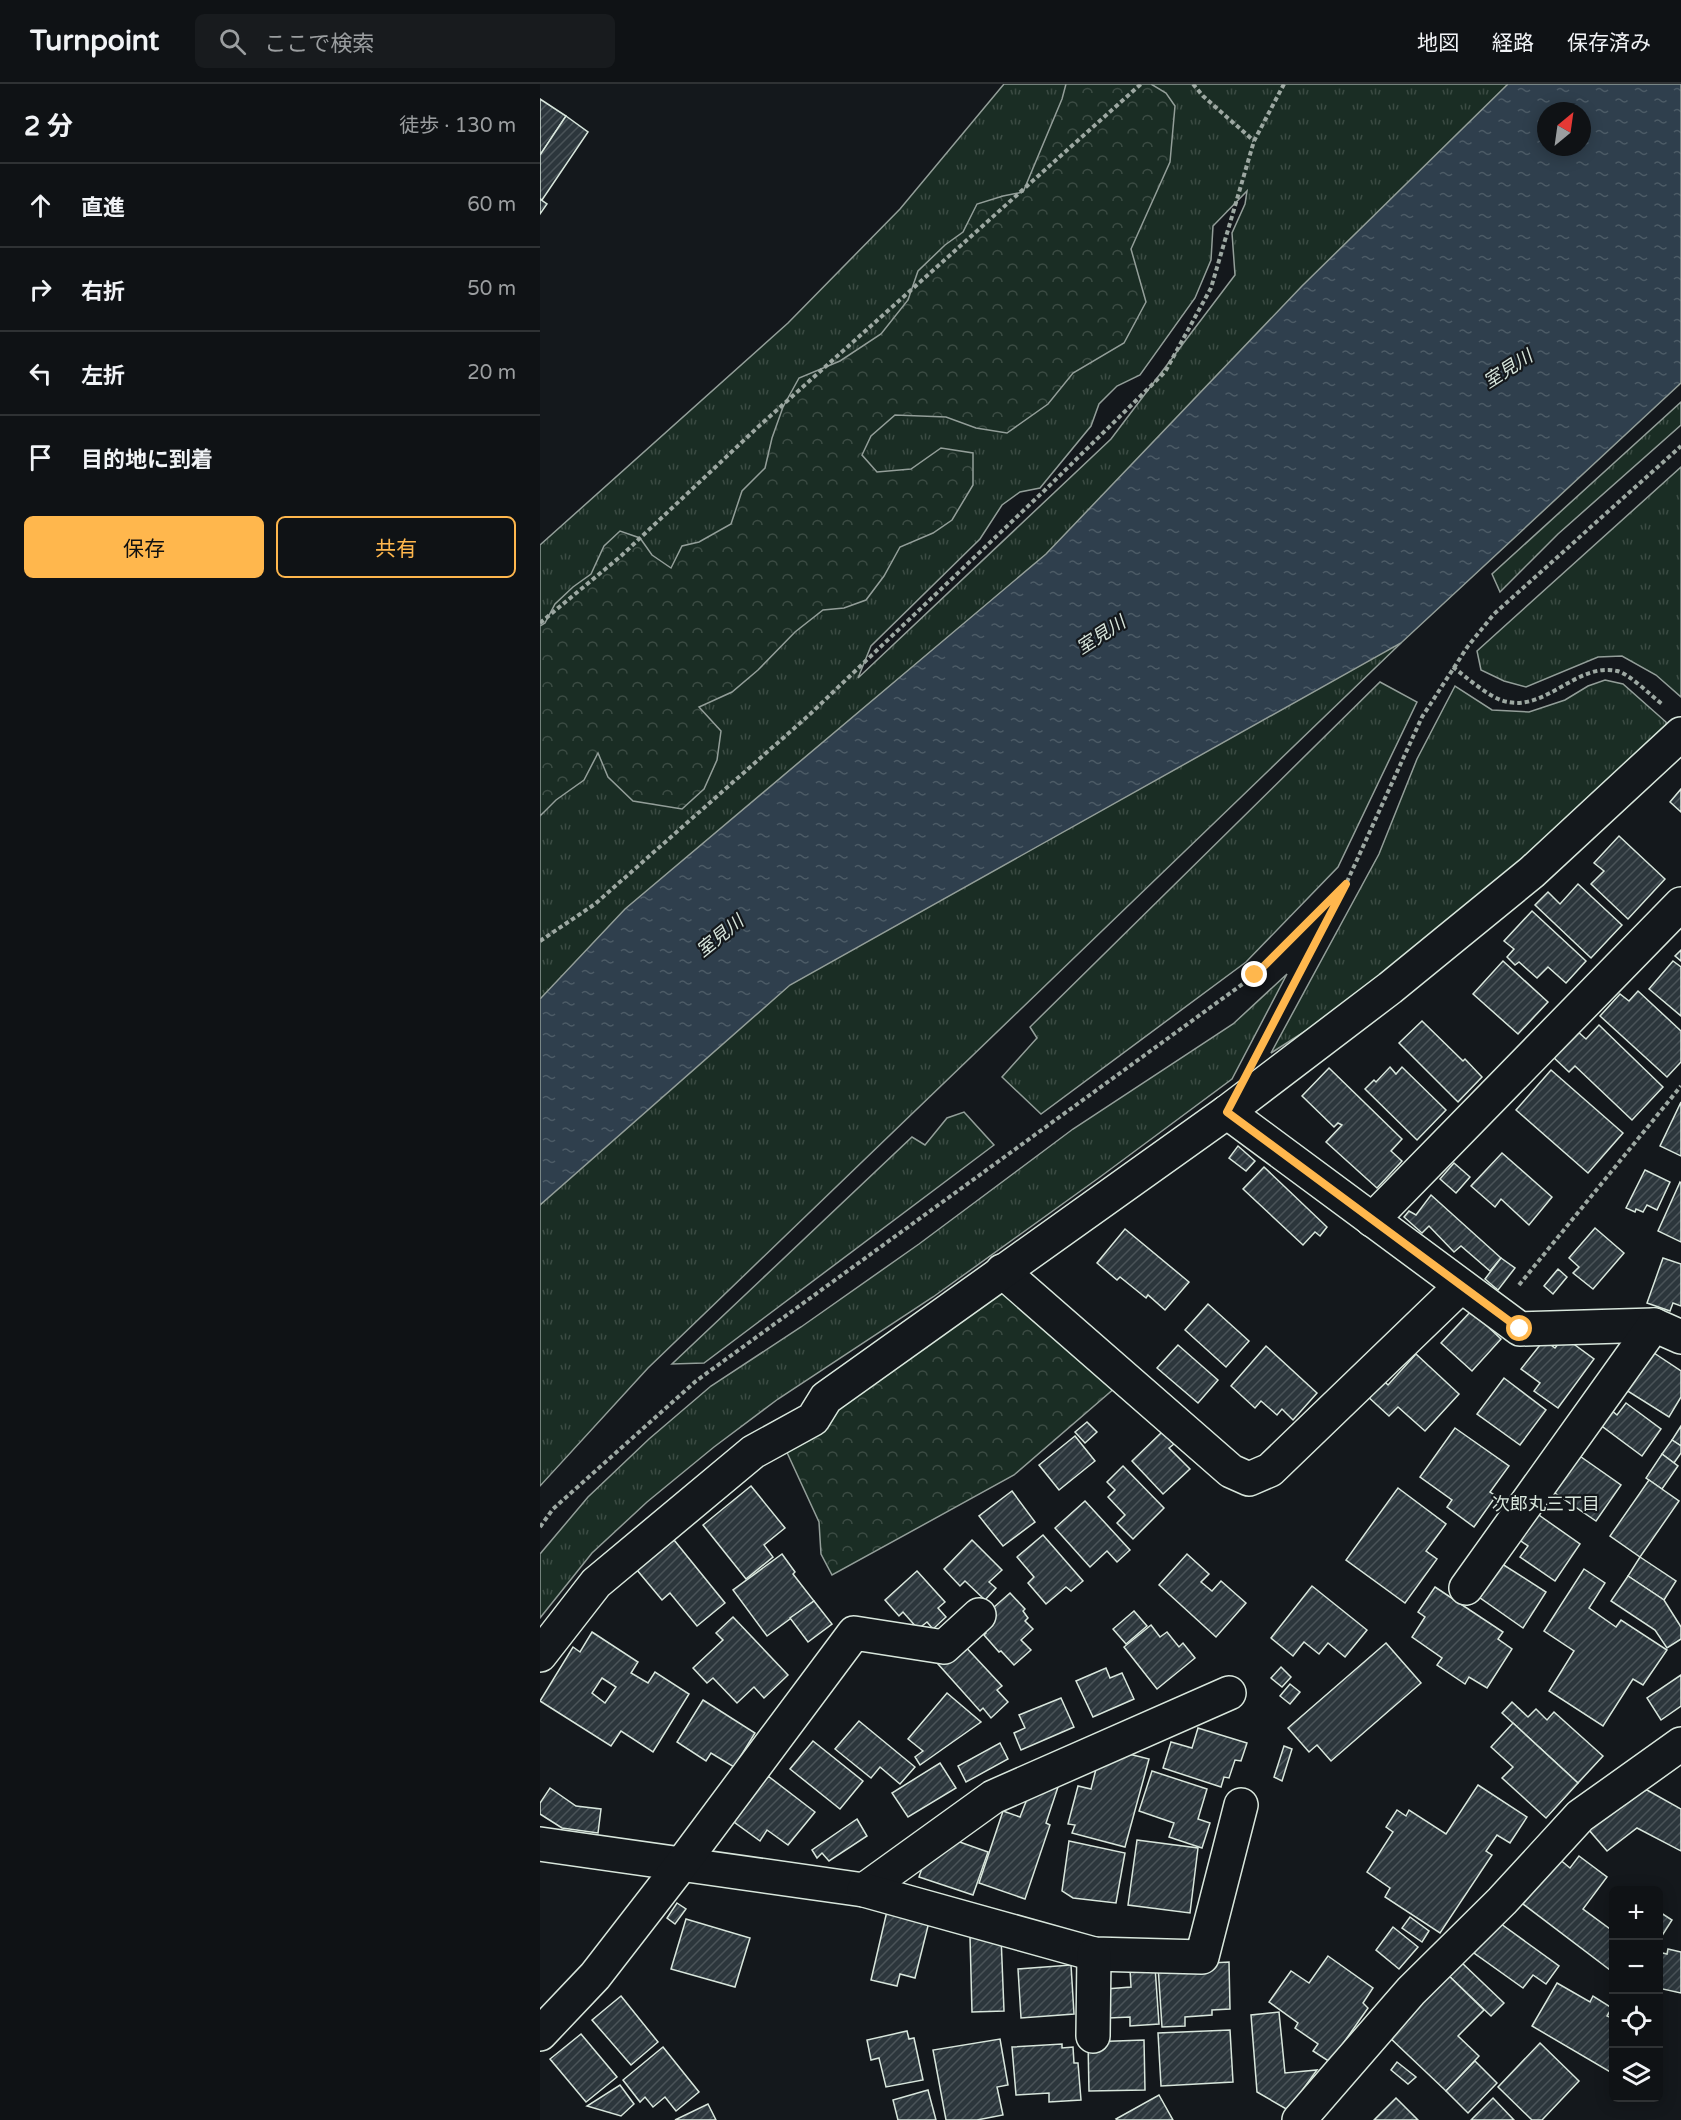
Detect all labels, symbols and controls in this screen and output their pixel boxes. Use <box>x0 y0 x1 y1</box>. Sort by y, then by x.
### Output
search box <box>195 14 615 68</box>
text: Turnpoint <box>30 24 159 58</box>
icon: search <box>216 25 249 58</box>
text: ここで検索 <box>264 31 374 57</box>
text: 地図 <box>1417 31 1459 56</box>
text: 経路 <box>1492 31 1534 56</box>
text: 保存済み <box>1567 31 1651 56</box>
north arrow <box>1537 102 1591 156</box>
text: 2 分 <box>24 111 73 142</box>
text: 徒歩 · 130 m <box>399 114 516 138</box>
icon: ahead <box>24 189 57 222</box>
text: 60 m <box>467 193 516 217</box>
text: 直進 <box>81 195 125 221</box>
icon: right <box>24 273 57 306</box>
text: 50 m <box>467 277 516 301</box>
text: 右折 <box>81 279 125 305</box>
water label: 室見川 <box>1479 344 1538 393</box>
icon: left <box>24 357 57 390</box>
text: 20 m <box>467 361 516 385</box>
text: 左折 <box>81 363 125 389</box>
icon: arrive <box>24 441 57 474</box>
text: 目的地に到着 <box>81 447 213 473</box>
button: 保存 <box>24 516 264 578</box>
button: 共有 <box>276 516 516 578</box>
water label: 室見川 <box>1072 610 1131 659</box>
water label: 室見川 <box>692 909 749 962</box>
route end <box>1241 961 1267 987</box>
route start <box>1506 1315 1532 1341</box>
district label: 次郎丸三丁目 <box>1492 1493 1600 1515</box>
map controls <box>1609 1886 1663 2102</box>
button: + <box>1609 1886 1663 1940</box>
button: − <box>1609 1940 1663 1994</box>
button: locate <box>1609 1994 1663 2048</box>
button: layers <box>1609 2048 1663 2102</box>

